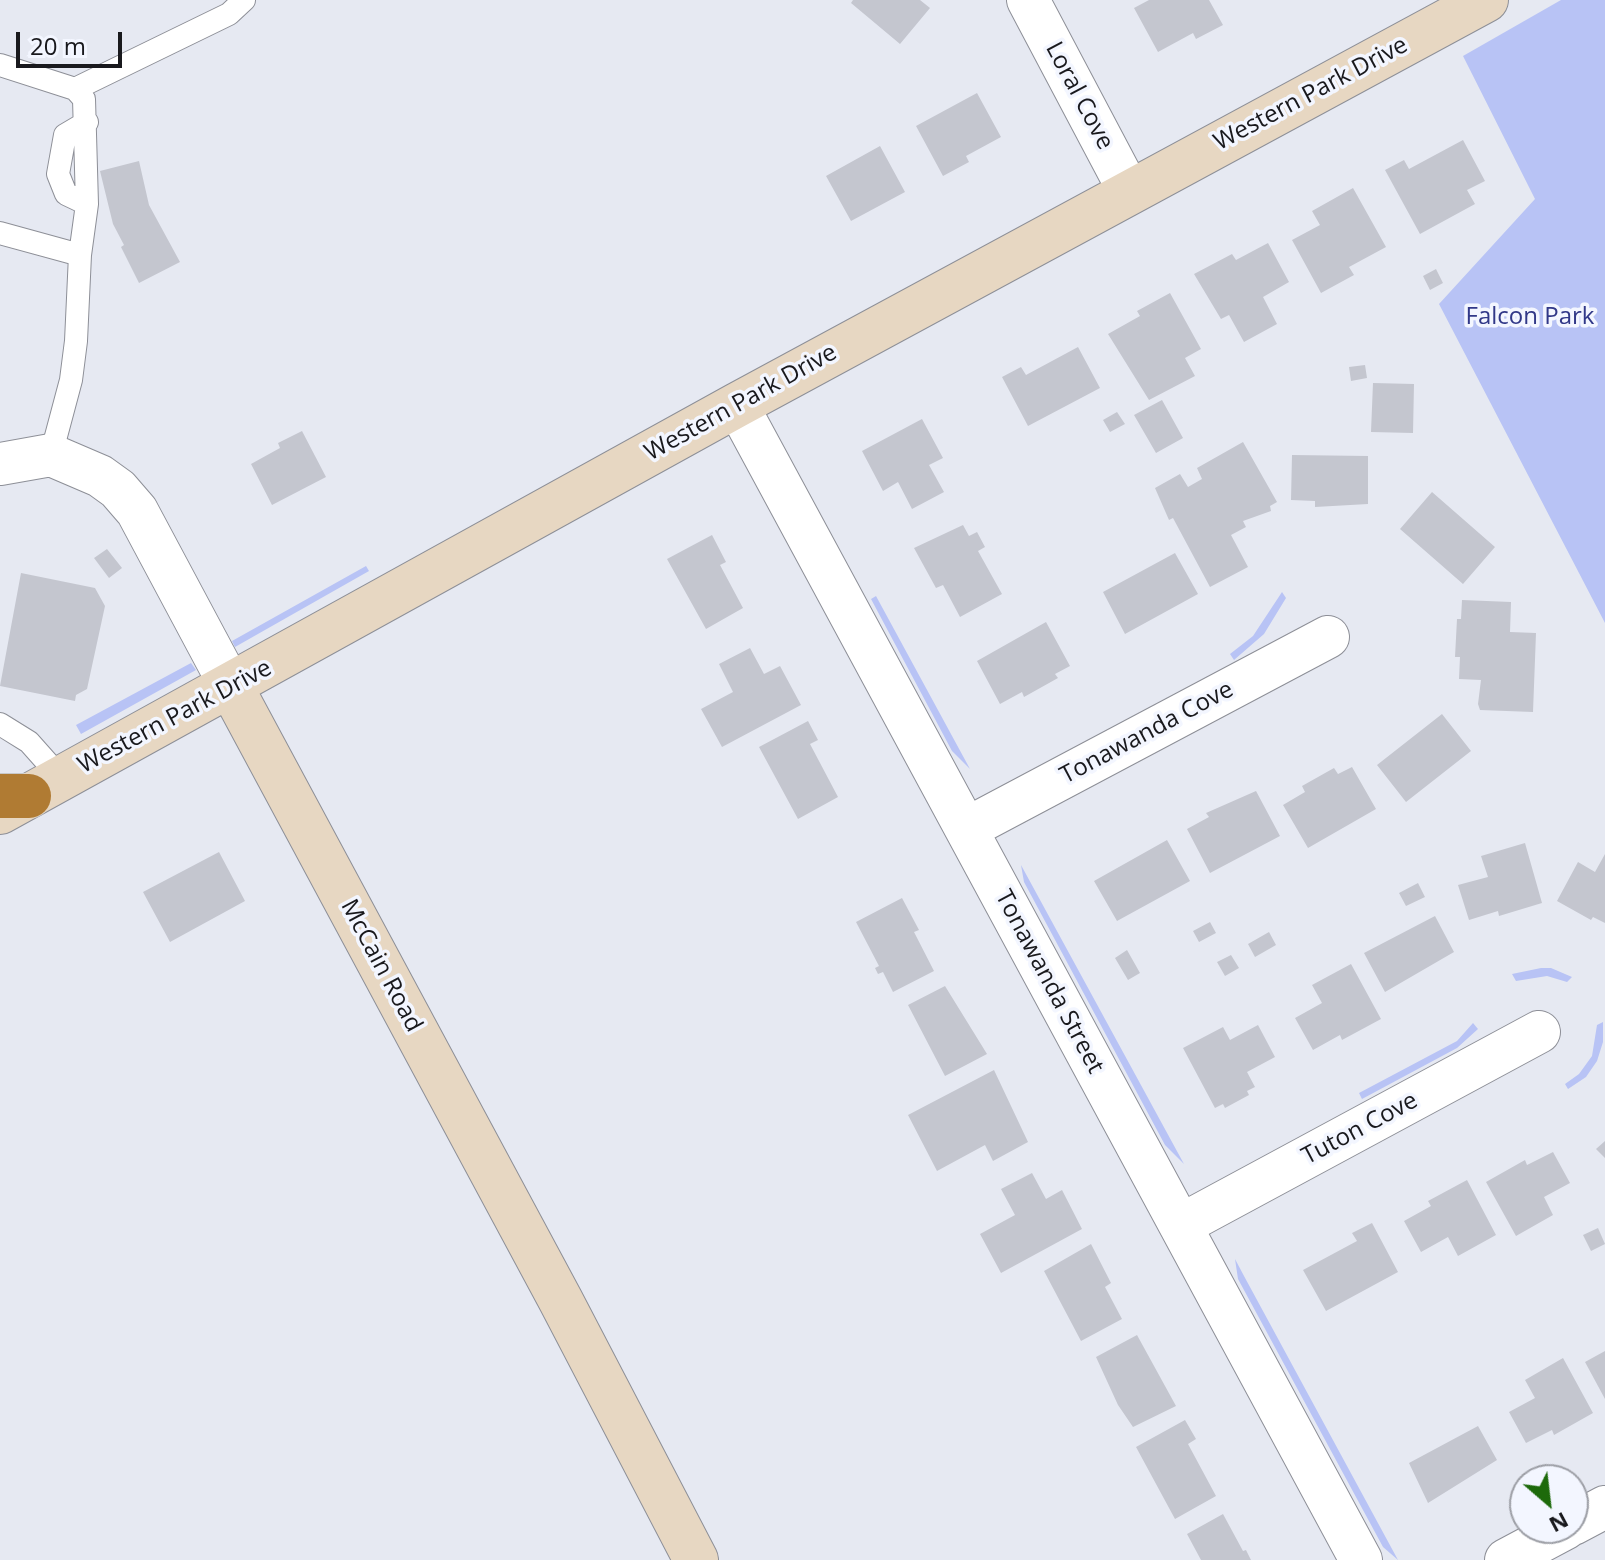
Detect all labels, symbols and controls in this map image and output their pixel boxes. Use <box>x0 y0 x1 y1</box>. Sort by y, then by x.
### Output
scale bar <box>20 16 126 66</box>
text: 20 m <box>30 29 86 62</box>
street label: Western Park Drive <box>1209 31 1413 157</box>
street label: Loral Cove <box>1039 37 1119 155</box>
park label: Falcon Park <box>1466 303 1594 331</box>
street label: Western Park Drive <box>640 338 842 468</box>
street label: Western Park Drive <box>73 654 277 780</box>
street label: Tonawanda Cove <box>1056 675 1238 791</box>
street label: Tonawanda Street <box>988 885 1110 1079</box>
street label: McCain Road <box>334 895 428 1037</box>
street label: Tuton Cove <box>1297 1086 1423 1172</box>
north arrow <box>1509 1464 1589 1544</box>
text: N <box>1544 1506 1574 1541</box>

